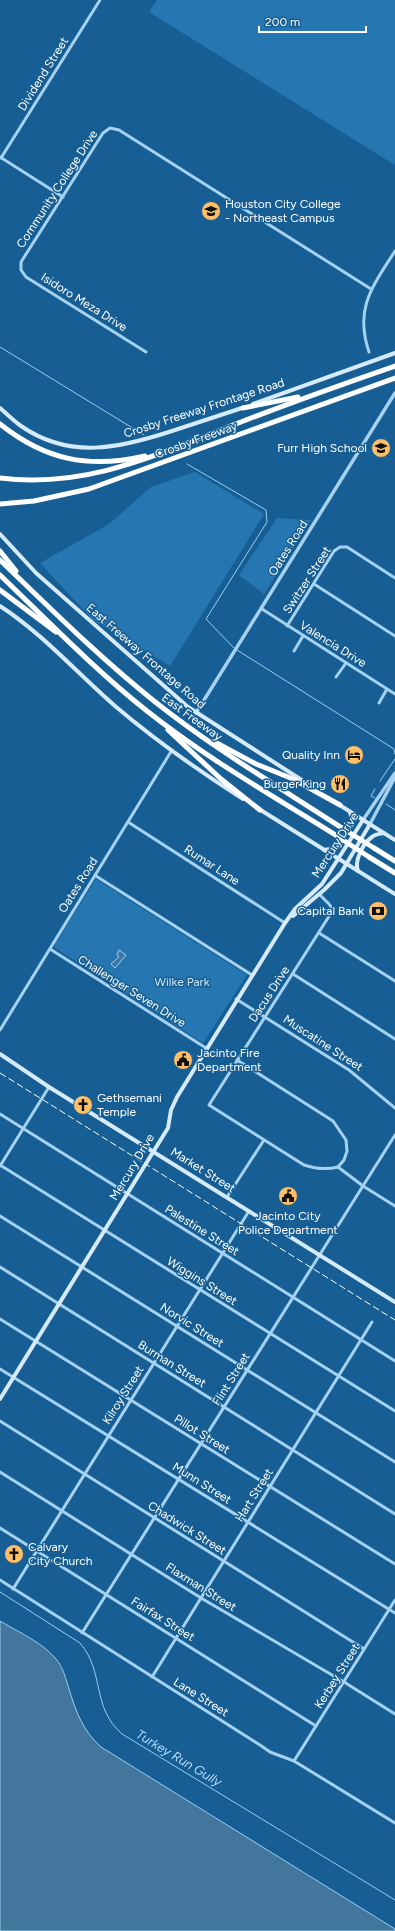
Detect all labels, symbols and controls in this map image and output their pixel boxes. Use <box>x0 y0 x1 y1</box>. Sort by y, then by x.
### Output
scale bar <box>259 8 366 34</box>
text: 200 m <box>265 15 300 29</box>
street label: Dividend Street <box>15 34 71 113</box>
street label: Community College Drive <box>14 127 101 251</box>
place label: Houston City College - Northeast Campus <box>225 197 341 225</box>
school or university icon: Houston City College - Northeast Campus <box>200 200 222 222</box>
street label: Isidoro Meza Drive <box>38 270 130 334</box>
street label: Crosby Freeway Frontage Road <box>122 375 286 441</box>
street label: Crosby Freeway <box>153 418 239 462</box>
school or university icon: Furr High School <box>370 437 392 459</box>
place label: Furr High School <box>277 441 367 455</box>
street label: Oates Road <box>265 518 311 578</box>
street label: Switzer Street <box>280 543 334 616</box>
street label: East Freeway Frontage Road <box>84 600 208 712</box>
street label: Valencia Drive <box>297 618 369 670</box>
street label: East Freeway <box>159 690 226 744</box>
hotel icon: Quality Inn <box>343 744 365 766</box>
place label: Quality Inn <box>282 748 340 762</box>
restaurant icon: Burger King <box>329 773 351 795</box>
place label: Burger King <box>263 777 326 791</box>
street label: Mercury Drive <box>309 809 362 880</box>
street label: Rumar Lane <box>182 842 243 888</box>
street label: Oates Road <box>55 855 101 915</box>
bank icon: Capital Bank <box>367 900 389 922</box>
place label: Capital Bank <box>297 904 364 918</box>
street label: Challenger Seven Drive <box>76 952 189 1030</box>
street label: Dacus Drive <box>246 963 293 1025</box>
park label: Wilke Park <box>155 975 210 989</box>
street label: Muscatine Street <box>281 1012 366 1074</box>
place label: Jacinto Fire Department <box>197 1046 262 1074</box>
public building icon: Jacinto Fire Department <box>172 1049 194 1071</box>
place label: Gethsemani Temple <box>97 1091 162 1119</box>
church icon: Gethsemani Temple <box>72 1094 94 1116</box>
street label: Mercury Drive <box>107 1131 158 1203</box>
street label: Market Street <box>168 1145 238 1196</box>
public building icon: Jacinto City Police Department <box>277 1185 299 1207</box>
street label: Palestine Street <box>162 1202 242 1259</box>
place label: Jacinto City Police Department <box>238 1209 338 1237</box>
street label: Wiggins Street <box>164 1254 240 1308</box>
street label: Norvic Street <box>158 1300 227 1350</box>
street label: Burman Street <box>135 1337 209 1391</box>
street label: Flint Street <box>209 1350 253 1408</box>
street label: Kilroy Street <box>99 1363 147 1427</box>
street label: Pillot Street <box>172 1411 233 1457</box>
street label: Munn Street <box>170 1459 234 1507</box>
street label: Hart Street <box>232 1465 276 1524</box>
street label: Chadwick Street <box>145 1498 229 1558</box>
place label: Calvary City Church <box>28 1540 93 1568</box>
church icon: Calvary City Church <box>3 1543 25 1565</box>
street label: Flaxman Street <box>163 1560 239 1615</box>
street label: Fairfax Street <box>129 1594 198 1644</box>
street label: Kerbey Street <box>311 1640 363 1711</box>
street label: Lane Street <box>171 1675 231 1720</box>
water label: Turkey Run Gully <box>133 1727 225 1790</box>

